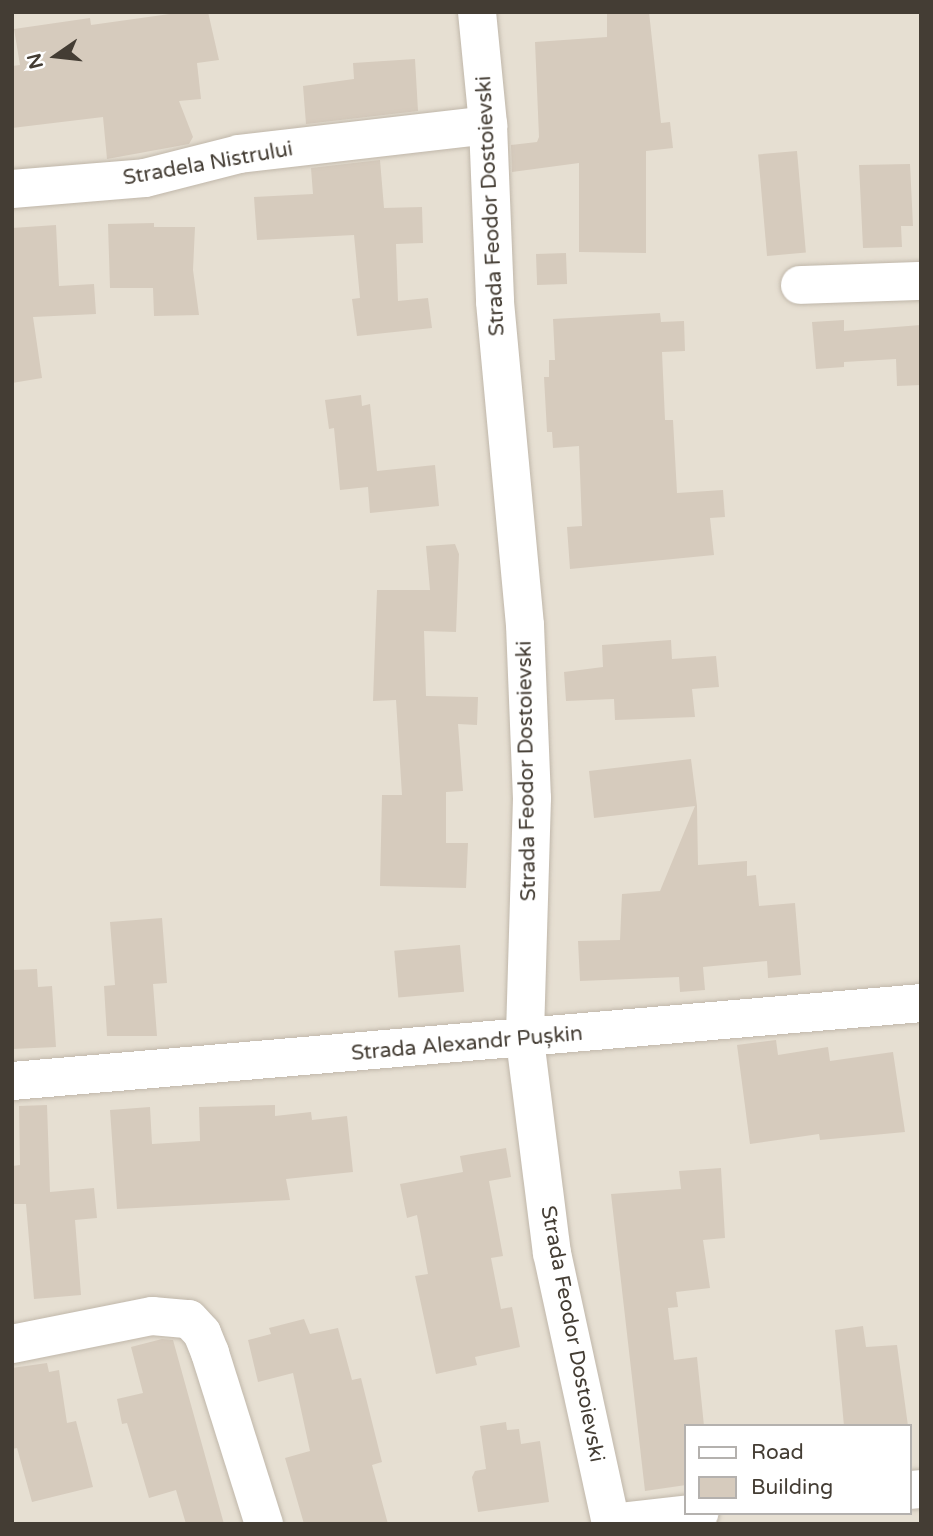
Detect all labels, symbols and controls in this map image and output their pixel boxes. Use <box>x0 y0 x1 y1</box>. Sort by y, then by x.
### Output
north arrow <box>21 21 91 91</box>
text: N <box>23 51 48 71</box>
street label: Strada Feodor Dostoievski <box>472 75 510 337</box>
street label: Stradela Nistrului <box>121 137 295 191</box>
street label: Strada Feodor Dostoievski <box>512 640 542 902</box>
street label: Strada Alexandr Pușkin <box>350 1021 584 1067</box>
street label: Strada Feodor Dostoievski <box>535 1204 609 1464</box>
legend <box>684 1424 912 1515</box>
text: Road <box>751 1440 804 1465</box>
text: Building <box>751 1475 833 1500</box>

